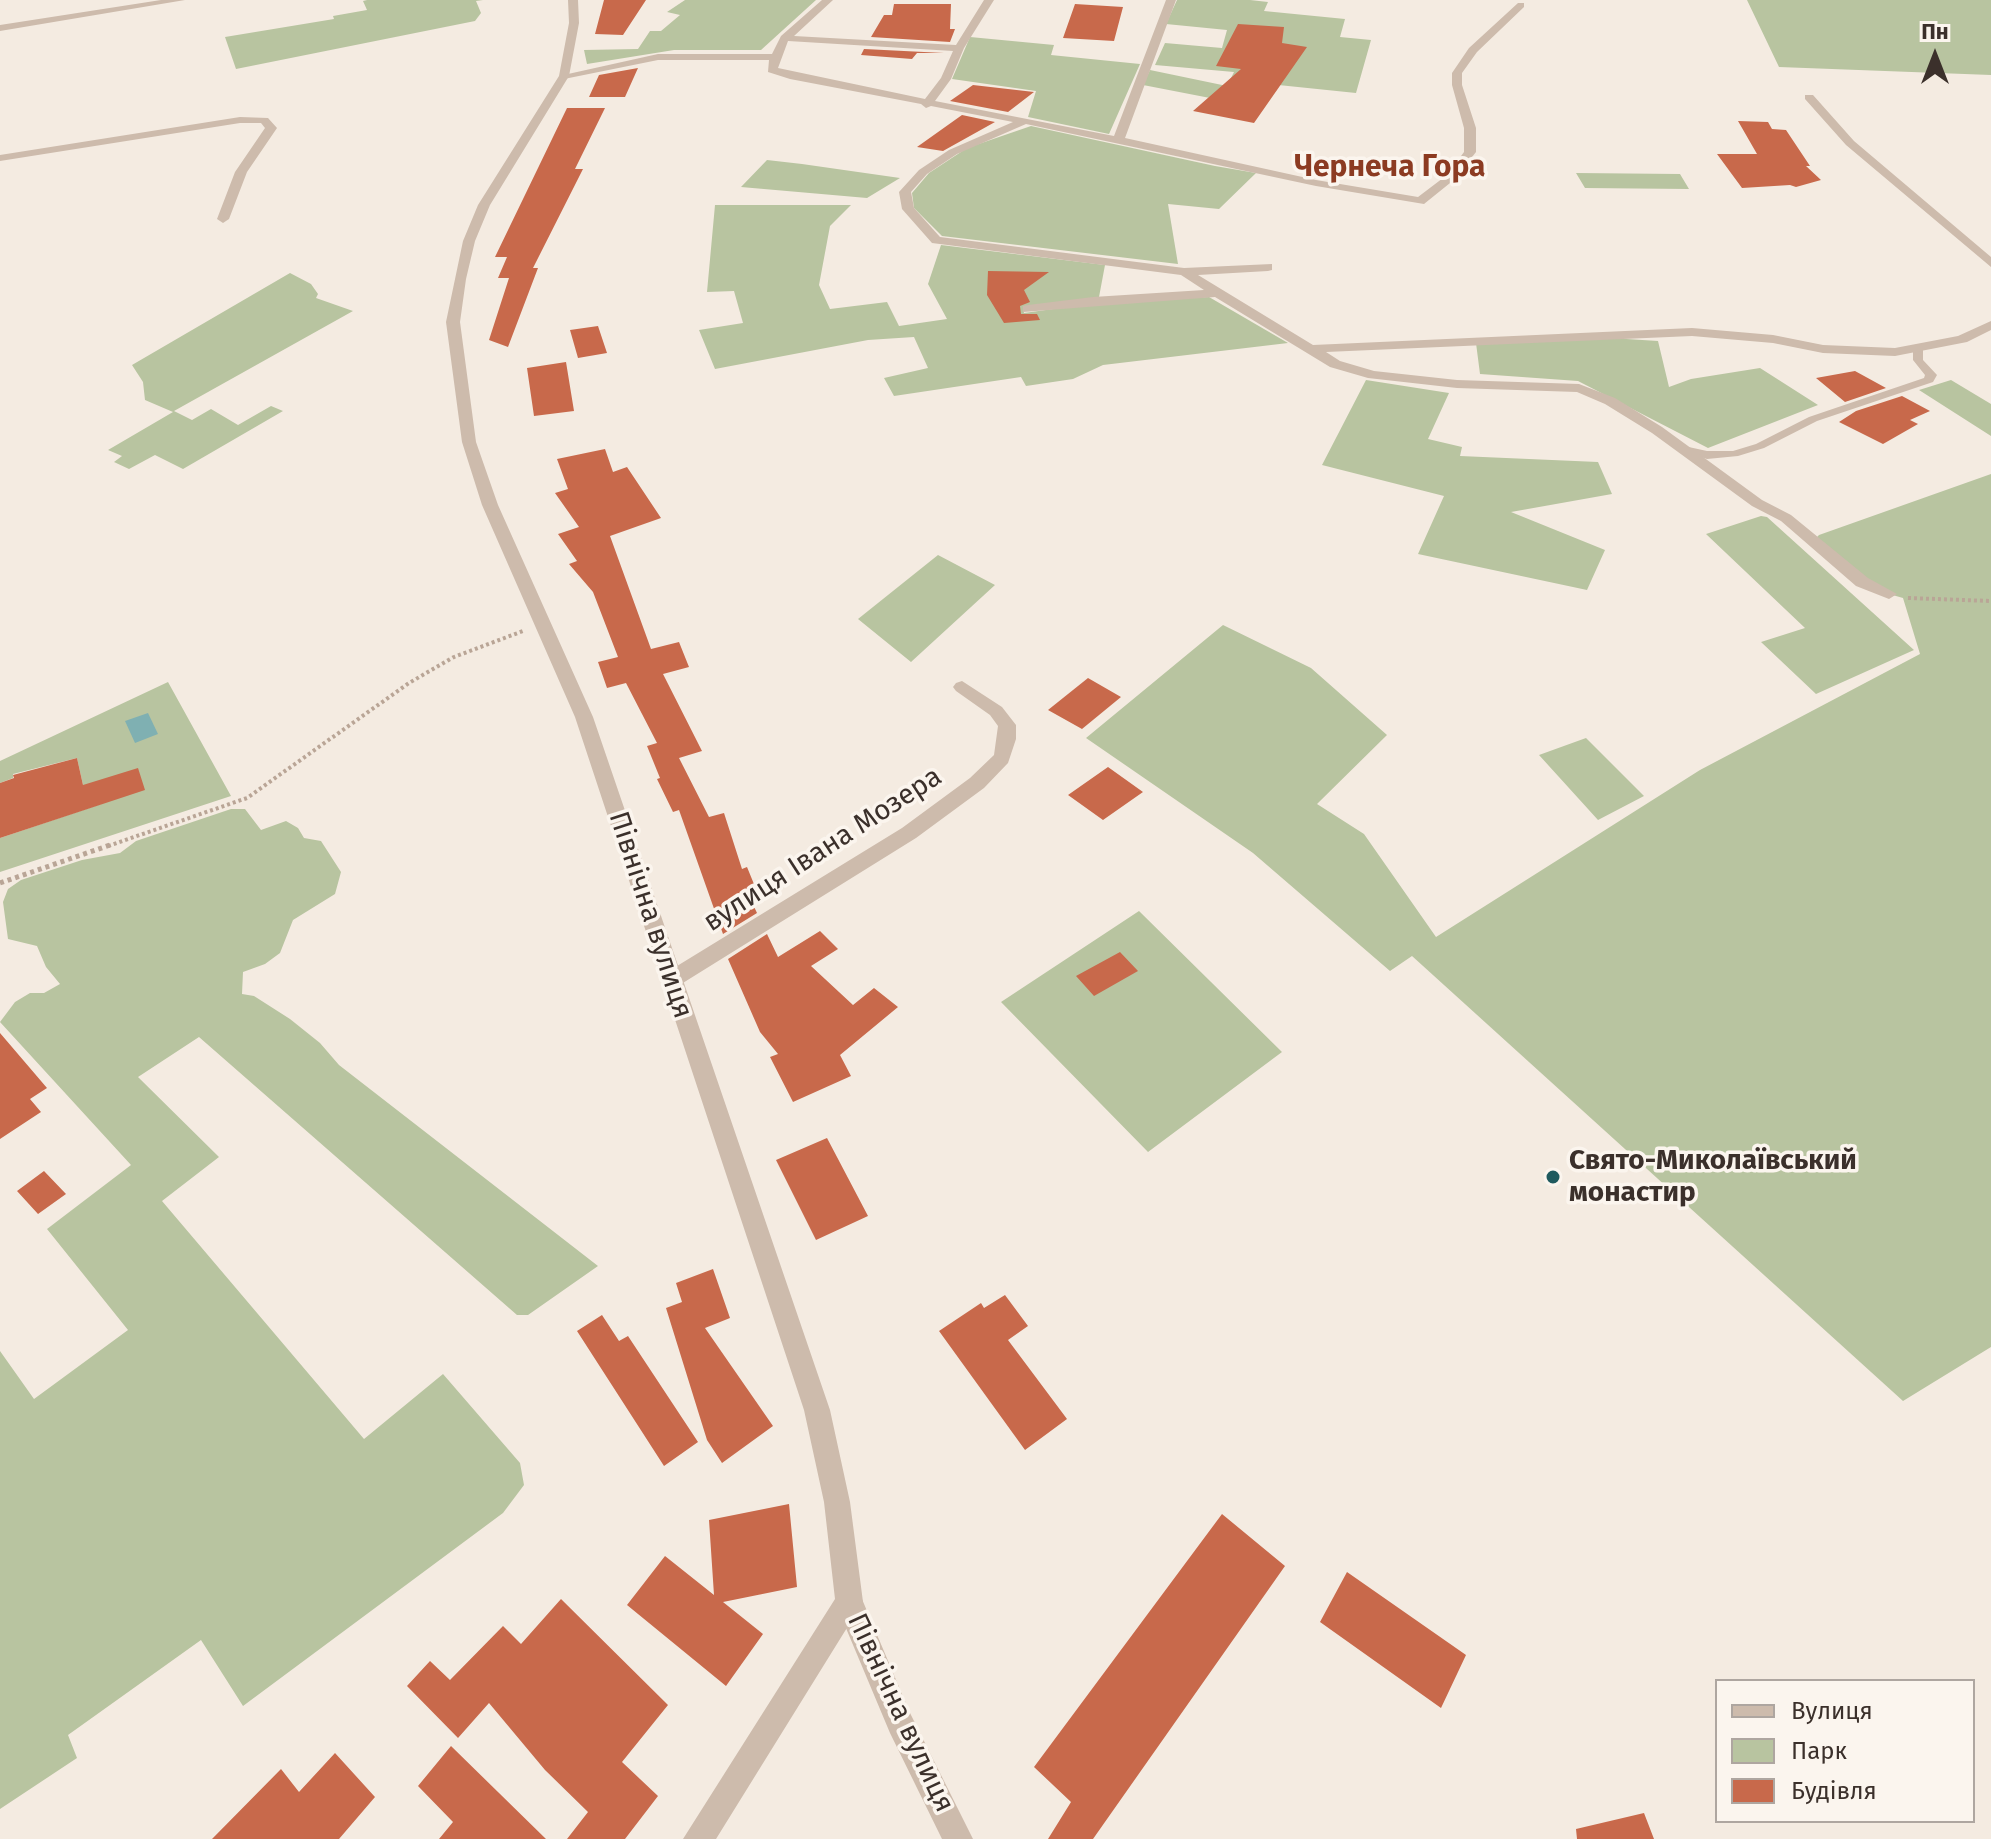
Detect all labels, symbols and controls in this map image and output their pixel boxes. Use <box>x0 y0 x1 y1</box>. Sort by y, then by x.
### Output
north arrow <box>1895 16 1975 96</box>
text: Пн <box>1921 18 1949 45</box>
district label: Чернеча Гора <box>1294 150 1486 186</box>
street label: вулиця Івана Мозера <box>698 760 948 940</box>
street label: Північна вулиця <box>601 807 699 1023</box>
place label: Свято-Миколаївський монастир <box>1569 1144 1857 1210</box>
marker: Свято-Миколаївський монастир <box>1544 1168 1562 1186</box>
street label: Північна вулиця <box>839 1608 961 1818</box>
legend <box>1715 1679 1975 1823</box>
text: Вулиця <box>1791 1697 1873 1725</box>
text: Парк <box>1791 1737 1847 1765</box>
text: Будівля <box>1791 1777 1877 1805</box>

